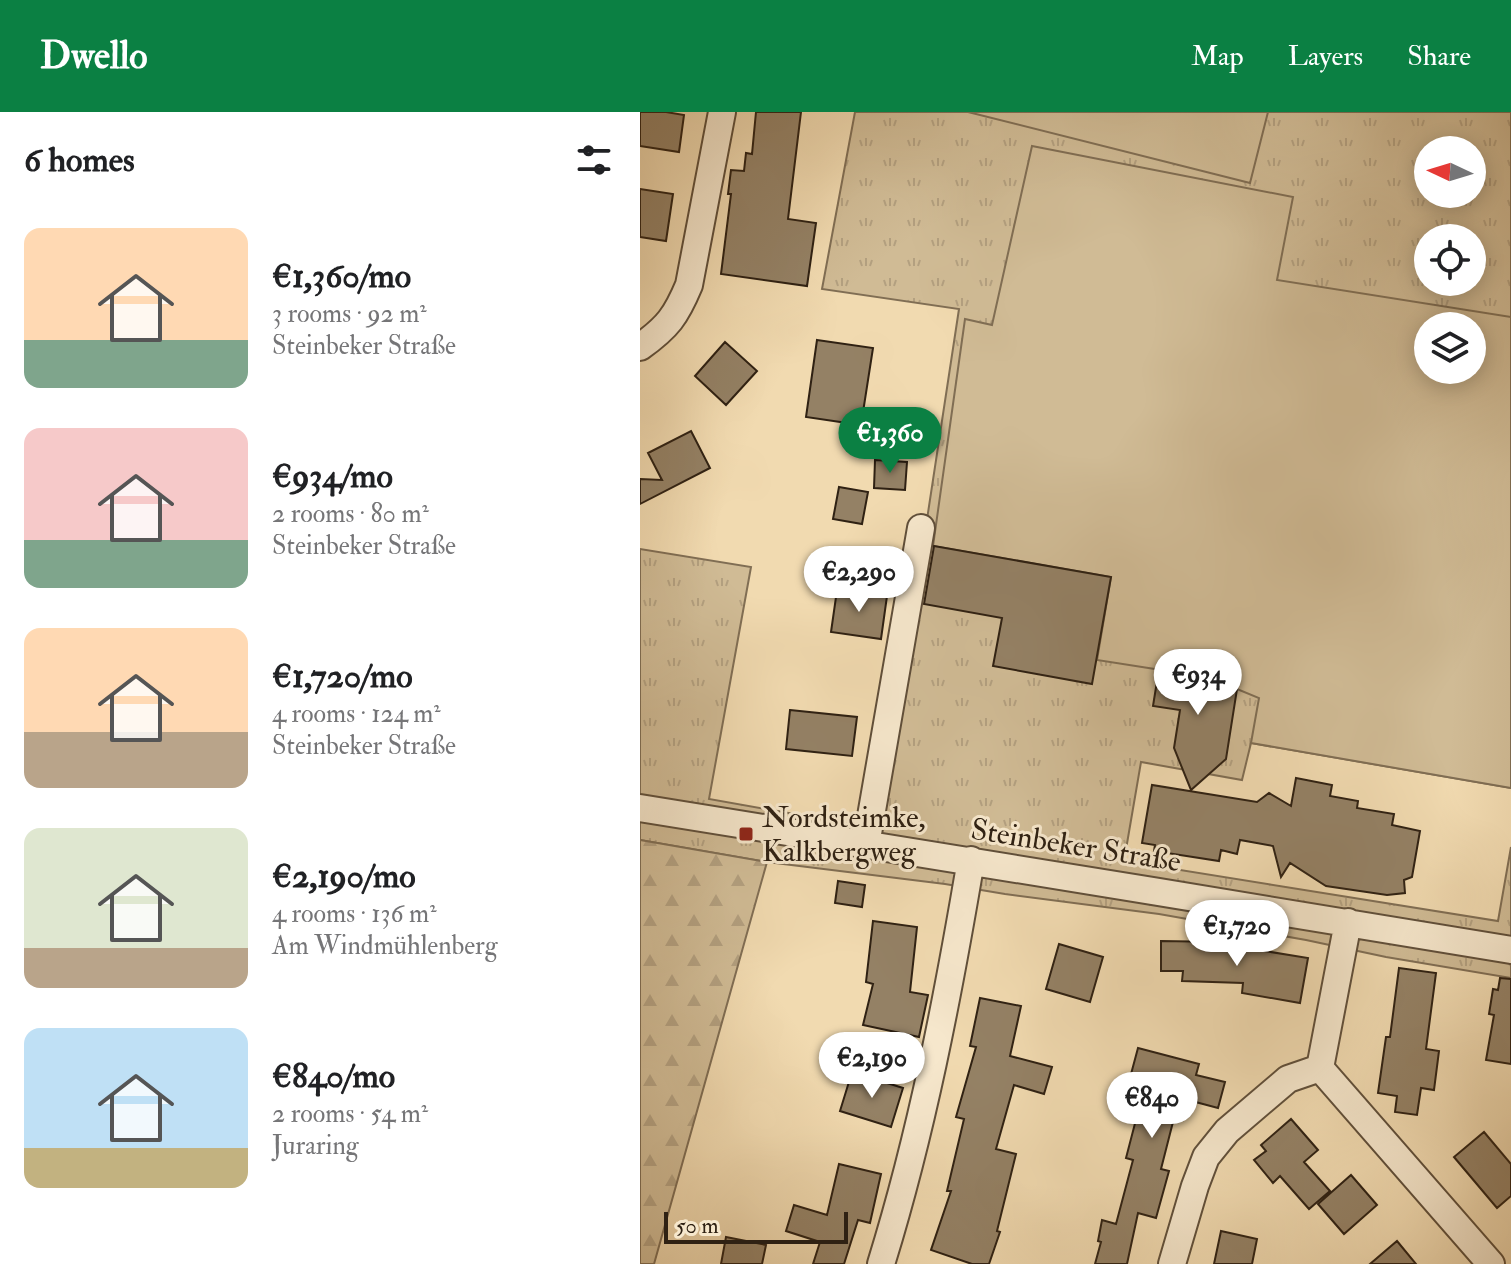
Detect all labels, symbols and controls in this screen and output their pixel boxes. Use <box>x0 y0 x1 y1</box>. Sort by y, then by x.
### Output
text: Dwello <box>40 32 148 80</box>
text: Map <box>1191 39 1244 74</box>
text: Layers <box>1288 39 1363 74</box>
text: Share <box>1407 39 1471 74</box>
north arrow <box>1414 136 1486 208</box>
map controls <box>1414 136 1486 384</box>
icon: filters <box>572 138 616 182</box>
text: 6 homes <box>24 139 135 182</box>
button: locate <box>1414 224 1486 296</box>
text: €1,360/mo <box>272 255 411 298</box>
icon: home <box>88 260 184 356</box>
text: 3 rooms · 92 m² <box>272 298 427 330</box>
button: layers <box>1414 312 1486 384</box>
text: Steinbeker Straße <box>272 330 456 362</box>
pin: €1,360 <box>825 407 955 475</box>
text: €1,360 <box>856 417 924 449</box>
text: €934/mo <box>272 455 393 498</box>
icon: home <box>88 460 184 556</box>
text: 2 rooms · 80 m² <box>272 498 429 530</box>
text: Steinbeker Straße <box>272 530 456 562</box>
pin: €2,290 <box>794 546 924 614</box>
text: €2,290 <box>822 556 896 588</box>
pin: €934 <box>1151 649 1245 717</box>
text: €1,720/mo <box>272 655 413 698</box>
text: €934 <box>1172 659 1224 691</box>
icon: home <box>88 660 184 756</box>
text: 4 rooms · 124 m² <box>272 698 441 730</box>
text: Steinbeker Straße <box>272 730 456 762</box>
place label: Nordsteimke, Kalkbergweg <box>762 799 926 870</box>
street label: Steinbeker Straße <box>968 811 1184 880</box>
marker: Nordsteimke, Kalkbergweg <box>737 825 755 843</box>
text: €2,190/mo <box>272 855 416 898</box>
icon: home <box>88 860 184 956</box>
text: 4 rooms · 136 m² <box>272 898 437 930</box>
pin: €1,720 <box>1172 900 1302 968</box>
text: €1,720 <box>1203 910 1271 942</box>
text: Am Windmühlenberg <box>272 930 497 962</box>
pin: €2,190 <box>807 1032 937 1100</box>
text: €2,190 <box>837 1042 907 1074</box>
text: €840/mo <box>272 1055 395 1098</box>
icon: home <box>88 1060 184 1156</box>
pin: €840 <box>1105 1072 1199 1140</box>
text: €840 <box>1125 1082 1179 1114</box>
text: 2 rooms · 54 m² <box>272 1098 428 1130</box>
text: Juraring <box>272 1130 359 1162</box>
scale bar <box>664 1208 848 1244</box>
text: 50 m <box>676 1212 718 1240</box>

